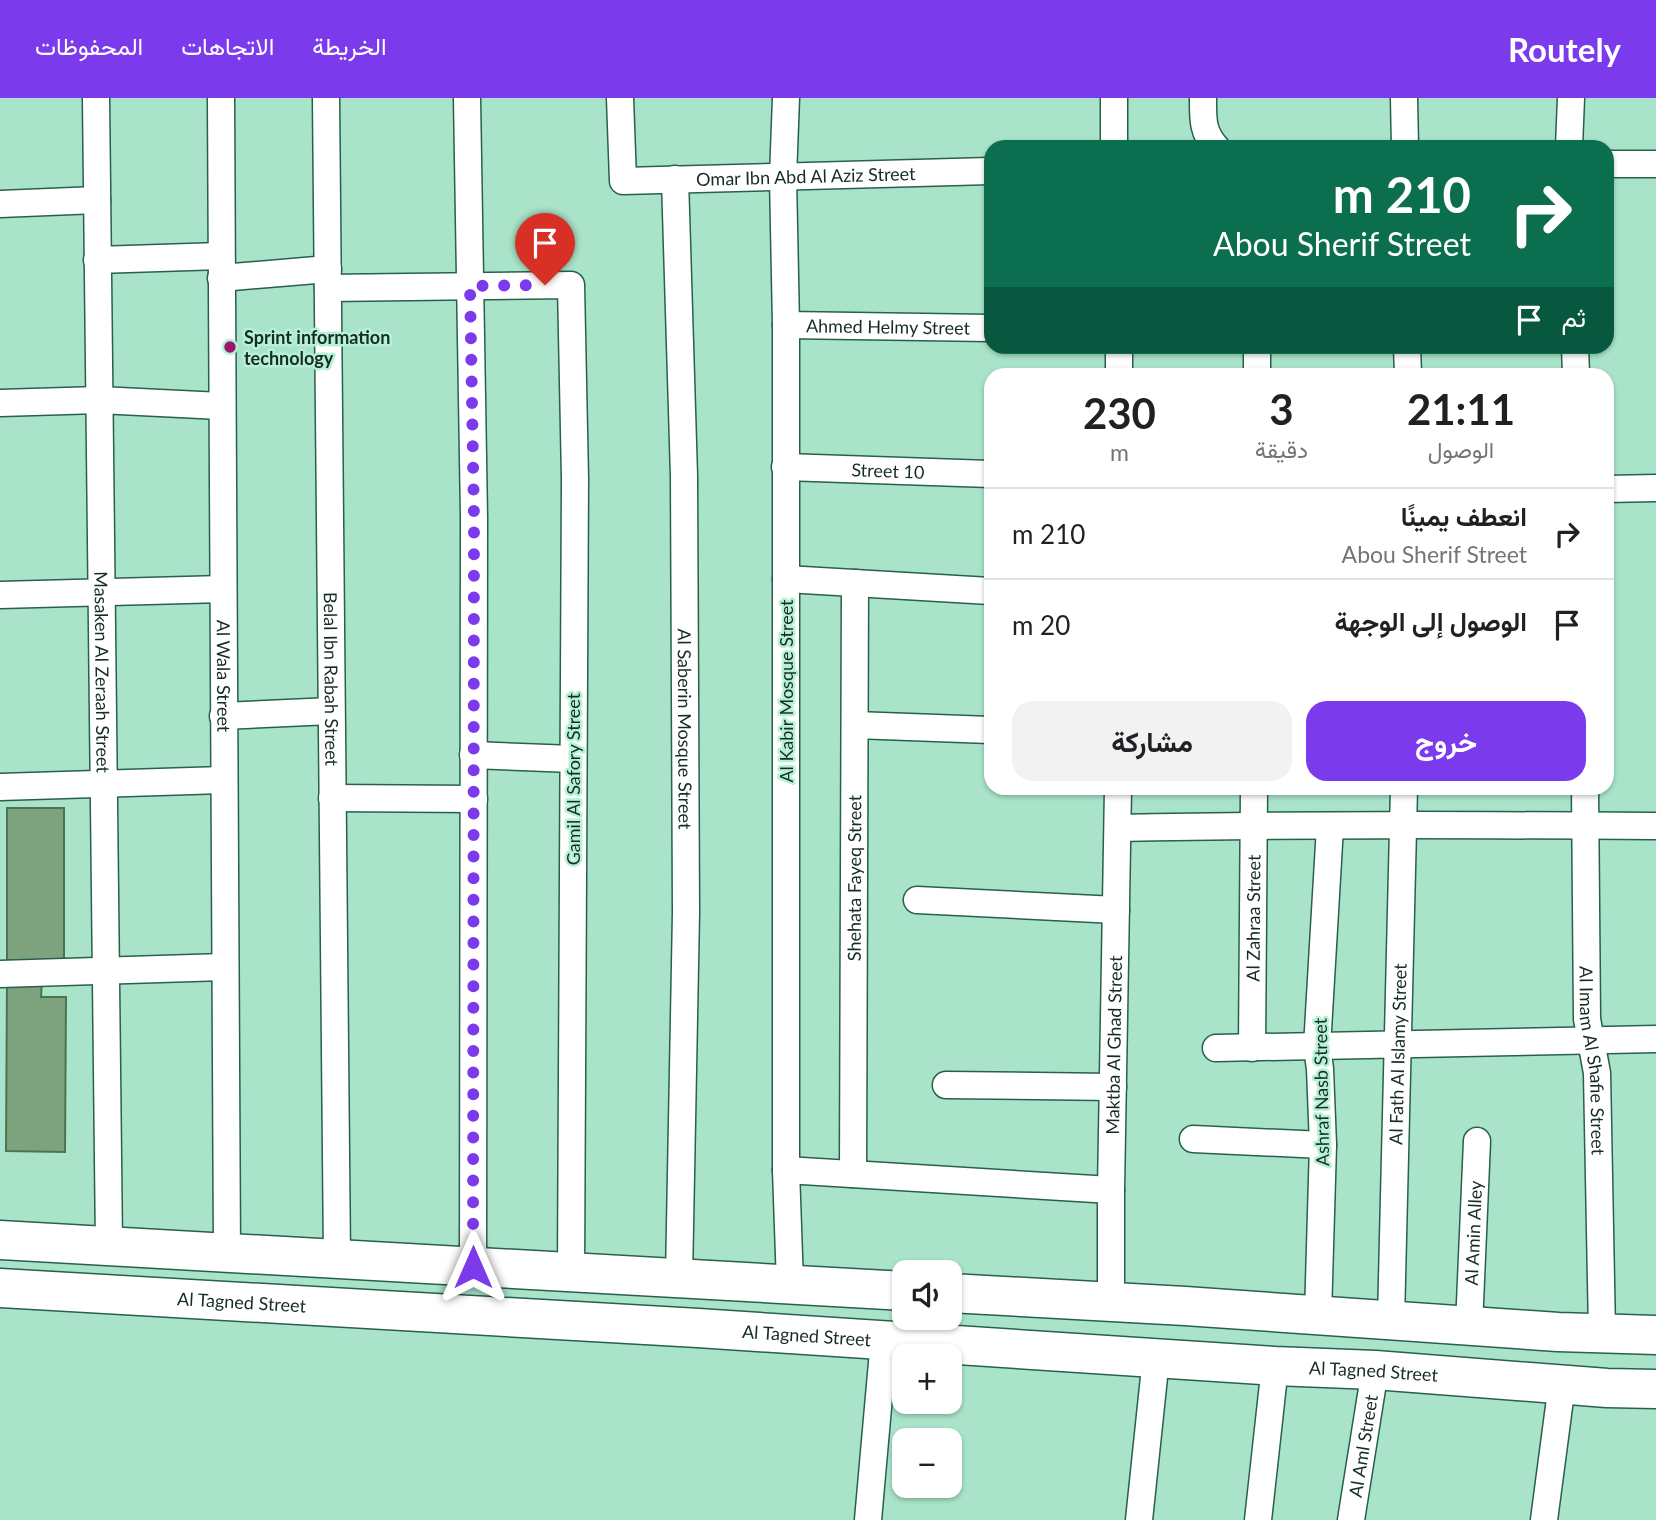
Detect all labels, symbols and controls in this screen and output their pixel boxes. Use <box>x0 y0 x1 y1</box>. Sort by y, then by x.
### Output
text: Routely <box>1508 29 1621 69</box>
text: المحفوظات <box>35 31 143 60</box>
text: الاتجاهات <box>181 31 274 60</box>
text: الخريطة <box>312 31 387 60</box>
street label: Omar Ibn Abd Al Aziz Street <box>696 162 916 190</box>
text: 210 m <box>1333 165 1471 223</box>
icon: right <box>1495 168 1586 259</box>
pin <box>515 213 575 285</box>
icon: arrive <box>526 224 564 262</box>
text: Abou Sherif Street <box>1213 224 1471 263</box>
icon: arrive <box>1510 301 1548 339</box>
text: ثم <box>1562 301 1586 333</box>
street label: Ahmed Helmy Street <box>806 314 971 339</box>
place label: Sprint information technology <box>244 326 390 369</box>
marker: Sprint information technology <box>222 339 238 355</box>
text: 3 <box>1269 384 1294 434</box>
text: 21:11 <box>1407 384 1515 434</box>
text: 230 <box>1083 388 1156 438</box>
text: دقيقة <box>1255 435 1308 463</box>
text: الوصول <box>1428 435 1494 463</box>
text: m <box>1110 438 1129 466</box>
street label: Street 10 <box>851 458 925 483</box>
text: انعطف يمينًا <box>1401 500 1527 532</box>
icon: right <box>1548 515 1586 553</box>
text: 210 m <box>1012 518 1085 550</box>
text: Abou Sherif Street <box>1342 540 1527 568</box>
street label: Masaken Al Zeraah Street <box>90 571 115 773</box>
street label: Belal Ibn Rabah Street <box>320 592 343 767</box>
street label: Al Kabir Mosque Street <box>775 599 797 783</box>
text: الوصول إلى الوجهة <box>1335 605 1527 637</box>
icon: arrive <box>1548 606 1586 644</box>
text: 20 m <box>1012 609 1070 641</box>
street label: Al Wala Street <box>213 620 235 733</box>
street label: Al Saberin Mosque Street <box>674 628 697 830</box>
street label: Gamil Al Safory Street <box>562 692 584 865</box>
button: مشاركة <box>1012 701 1292 781</box>
button: خروج <box>1306 701 1586 781</box>
street label: Shehata Fayeq Street <box>843 794 865 961</box>
street label: Al Zahraa Street <box>1242 854 1264 982</box>
street label: Maktba Al Ghad Street <box>1101 955 1126 1135</box>
street label: Al Fath Al Islamy Street <box>1384 963 1411 1145</box>
street label: Al Imam Al Shafie Street <box>1576 966 1610 1156</box>
street label: Ashraf Nasb Street <box>1309 1017 1333 1166</box>
street label: Al Amin Alley <box>1460 1179 1486 1286</box>
position arrow <box>436 1230 510 1304</box>
map controls <box>892 1260 962 1498</box>
button: sound <box>892 1260 962 1330</box>
street label: Al Tagned Street <box>177 1287 307 1317</box>
street label: Al Tagned Street <box>741 1320 872 1350</box>
button: + <box>892 1344 962 1414</box>
street label: Al Tagned Street <box>1309 1356 1439 1386</box>
street label: Al Aml Street <box>1344 1392 1382 1499</box>
button: − <box>892 1428 962 1498</box>

